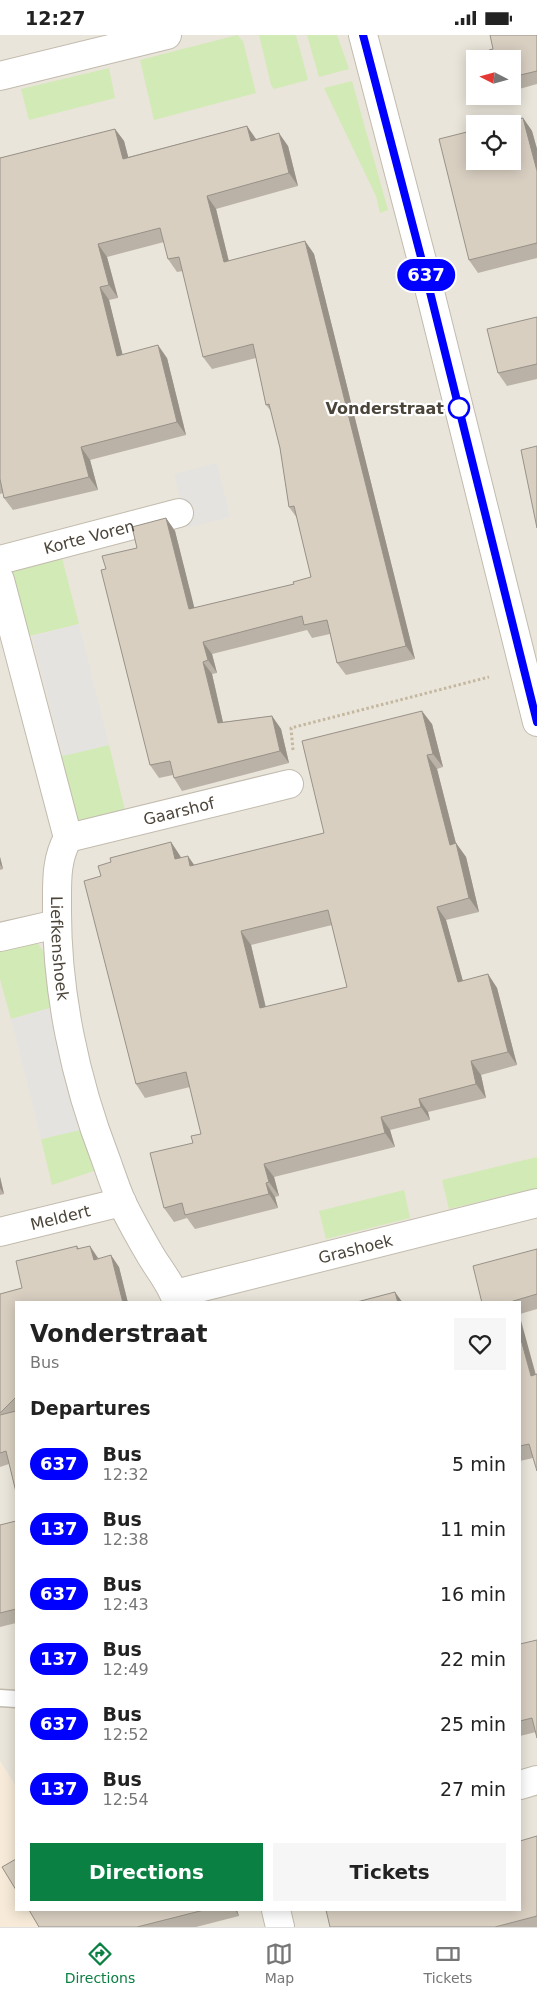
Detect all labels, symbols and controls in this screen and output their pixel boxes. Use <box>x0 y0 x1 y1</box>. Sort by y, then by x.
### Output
text: 12:27 <box>25 7 85 29</box>
north arrow <box>466 50 521 105</box>
map controls <box>466 50 521 170</box>
button: locate <box>466 115 521 170</box>
line badge: 637 <box>397 259 455 291</box>
text: 637 <box>407 264 445 285</box>
marker: Vonderstraat <box>448 397 470 419</box>
place label: Vonderstraat <box>326 399 444 418</box>
street label: Korte Voren <box>42 516 137 558</box>
street label: Gaarshof <box>141 794 217 829</box>
street label: Liefkenshoek <box>47 896 73 1003</box>
street label: Meldert <box>28 1201 92 1234</box>
street label: Grashoek <box>316 1230 395 1268</box>
button: heart <box>454 1318 506 1370</box>
text: Vonderstraat <box>30 1320 208 1348</box>
text: Bus <box>30 1353 59 1372</box>
text: Departures <box>30 1397 151 1419</box>
text: Bus <box>103 1443 142 1465</box>
text: 637 <box>40 1453 78 1474</box>
text: 5 min <box>452 1453 506 1475</box>
text: 12:32 <box>103 1465 149 1484</box>
text: Bus <box>103 1508 142 1530</box>
text: 137 <box>40 1518 78 1539</box>
text: 11 min <box>440 1518 506 1540</box>
text: 12:38 <box>103 1530 149 1549</box>
text: Bus <box>103 1573 142 1595</box>
text: 637 <box>40 1583 78 1604</box>
text: 16 min <box>440 1583 506 1605</box>
text: 12:43 <box>103 1595 149 1614</box>
text: Bus <box>103 1638 142 1660</box>
text: 137 <box>40 1648 78 1669</box>
text: 22 min <box>440 1648 506 1670</box>
text: 12:49 <box>103 1660 149 1679</box>
text: Bus <box>103 1703 142 1725</box>
text: 637 <box>40 1713 78 1734</box>
text: 25 min <box>440 1713 506 1735</box>
text: 12:52 <box>103 1725 149 1744</box>
text: Bus <box>103 1768 142 1790</box>
text: 137 <box>40 1778 78 1799</box>
text: 27 min <box>440 1778 506 1800</box>
text: 12:54 <box>103 1790 149 1809</box>
button: Directions <box>30 1843 263 1901</box>
button: Tickets <box>273 1843 506 1901</box>
tab: Directions <box>65 1940 135 1986</box>
tab: Map <box>265 1940 294 1986</box>
tab: Tickets <box>424 1940 472 1986</box>

